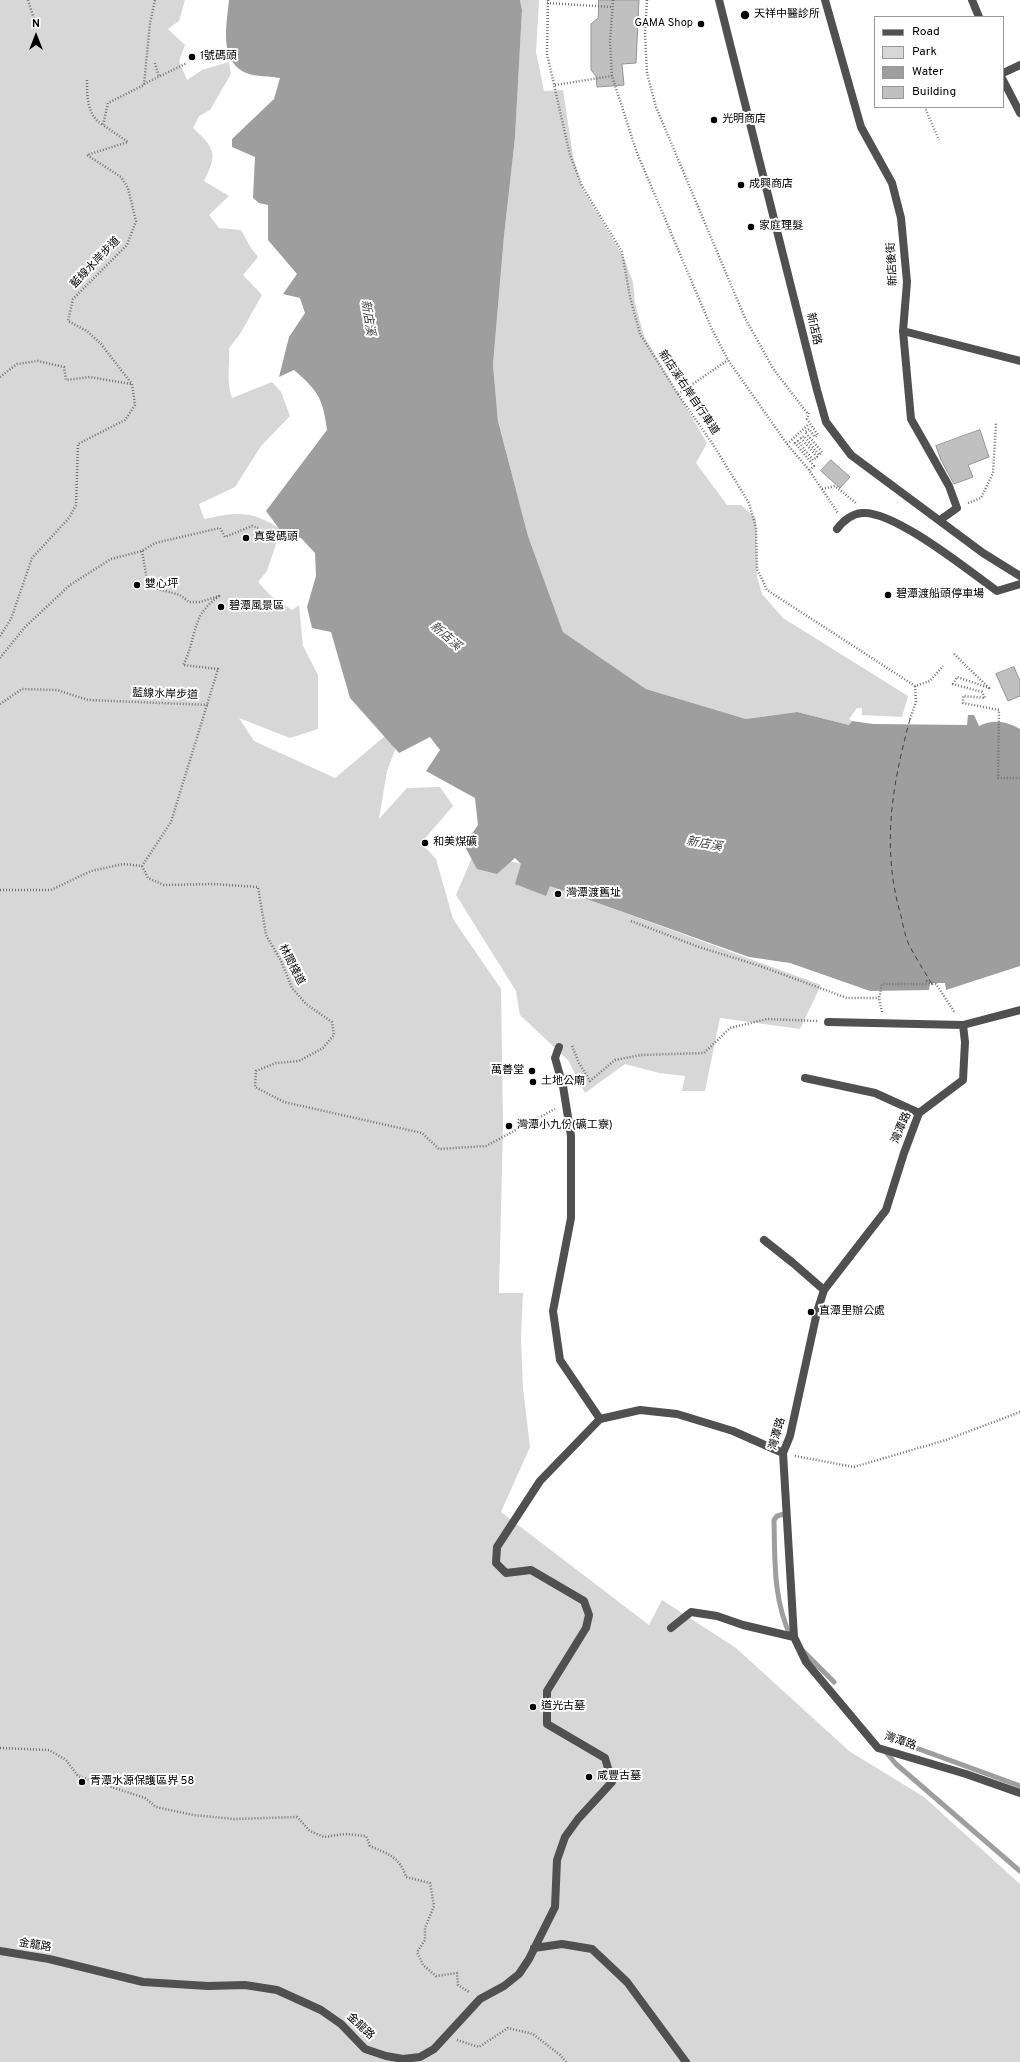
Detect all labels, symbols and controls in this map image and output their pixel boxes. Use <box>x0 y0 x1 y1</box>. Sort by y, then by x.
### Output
place label: 天祥中醫診所 <box>754 8 820 22</box>
marker: 天祥中醫診所 <box>739 9 751 21</box>
north arrow <box>16 16 56 56</box>
legend <box>874 16 1004 108</box>
text: N <box>32 17 40 31</box>
place label: GAMA Shop <box>634 17 693 31</box>
marker: GAMA Shop <box>696 19 706 29</box>
text: Road <box>912 24 940 40</box>
text: Park <box>912 44 937 60</box>
place label: 1號碼頭 <box>200 50 237 64</box>
marker: 1號碼頭 <box>187 52 197 62</box>
text: Water <box>912 64 944 80</box>
text: Building <box>912 84 956 100</box>
place label: 光明商店 <box>722 113 766 127</box>
marker: 光明商店 <box>709 115 719 125</box>
place label: 成興商店 <box>749 178 793 192</box>
marker: 成興商店 <box>736 180 746 190</box>
place label: 家庭理髮 <box>759 220 803 234</box>
marker: 家庭理髮 <box>746 222 756 232</box>
street label: 藍線水岸步道 <box>68 235 124 291</box>
street label: 新店後街 <box>885 242 901 286</box>
water label: 新店溪 <box>357 299 377 337</box>
street label: 新店路 <box>803 311 823 347</box>
street label: 新店溪右岸自行車道 <box>655 348 721 438</box>
place label: 真愛碼頭 <box>254 531 298 545</box>
marker: 真愛碼頭 <box>241 533 251 543</box>
place label: 雙心坪 <box>145 578 178 592</box>
marker: 雙心坪 <box>132 580 142 590</box>
place label: 碧潭渡船頭停車場 <box>896 588 984 602</box>
marker: 碧潭渡船頭停車場 <box>883 590 893 600</box>
place label: 碧潭風景區 <box>229 600 284 614</box>
marker: 碧潭風景區 <box>216 602 226 612</box>
water label: 新店溪 <box>427 620 463 654</box>
street label: 藍線水岸步道 <box>132 687 198 703</box>
water label: 新店溪 <box>685 835 723 855</box>
place label: 和美煤礦 <box>433 836 477 850</box>
marker: 和美煤礦 <box>420 838 430 848</box>
place label: 灣潭渡舊址 <box>566 887 621 901</box>
marker: 灣潭渡舊址 <box>553 889 563 899</box>
street label: 林間棧道 <box>275 942 307 988</box>
place label: 萬善堂 <box>491 1064 524 1078</box>
marker: 萬善堂 <box>527 1066 537 1076</box>
place label: 土地公廟 <box>541 1075 585 1089</box>
marker: 土地公廟 <box>528 1077 538 1087</box>
street label: 灣潭路 <box>889 1110 915 1146</box>
place label: 灣潭小九份(礦工寮) <box>517 1119 613 1133</box>
marker: 灣潭小九份(礦工寮) <box>504 1121 514 1131</box>
place label: 直潭里辦公處 <box>819 1305 885 1319</box>
marker: 直潭里辦公處 <box>806 1307 816 1317</box>
street label: 灣潭路 <box>767 1416 789 1452</box>
place label: 道光古墓 <box>541 1700 585 1714</box>
marker: 道光古墓 <box>528 1702 538 1712</box>
street label: 灣潭路 <box>882 1730 918 1754</box>
place label: 咸豐古墓 <box>597 1770 641 1784</box>
marker: 咸豐古墓 <box>584 1772 594 1782</box>
place label: 青潭水源保護區界 58 <box>90 1775 194 1789</box>
marker: 青潭水源保護區界 58 <box>77 1777 87 1787</box>
street label: 金龍路 <box>18 1937 52 1955</box>
street label: 金龍路 <box>343 2011 377 2043</box>

